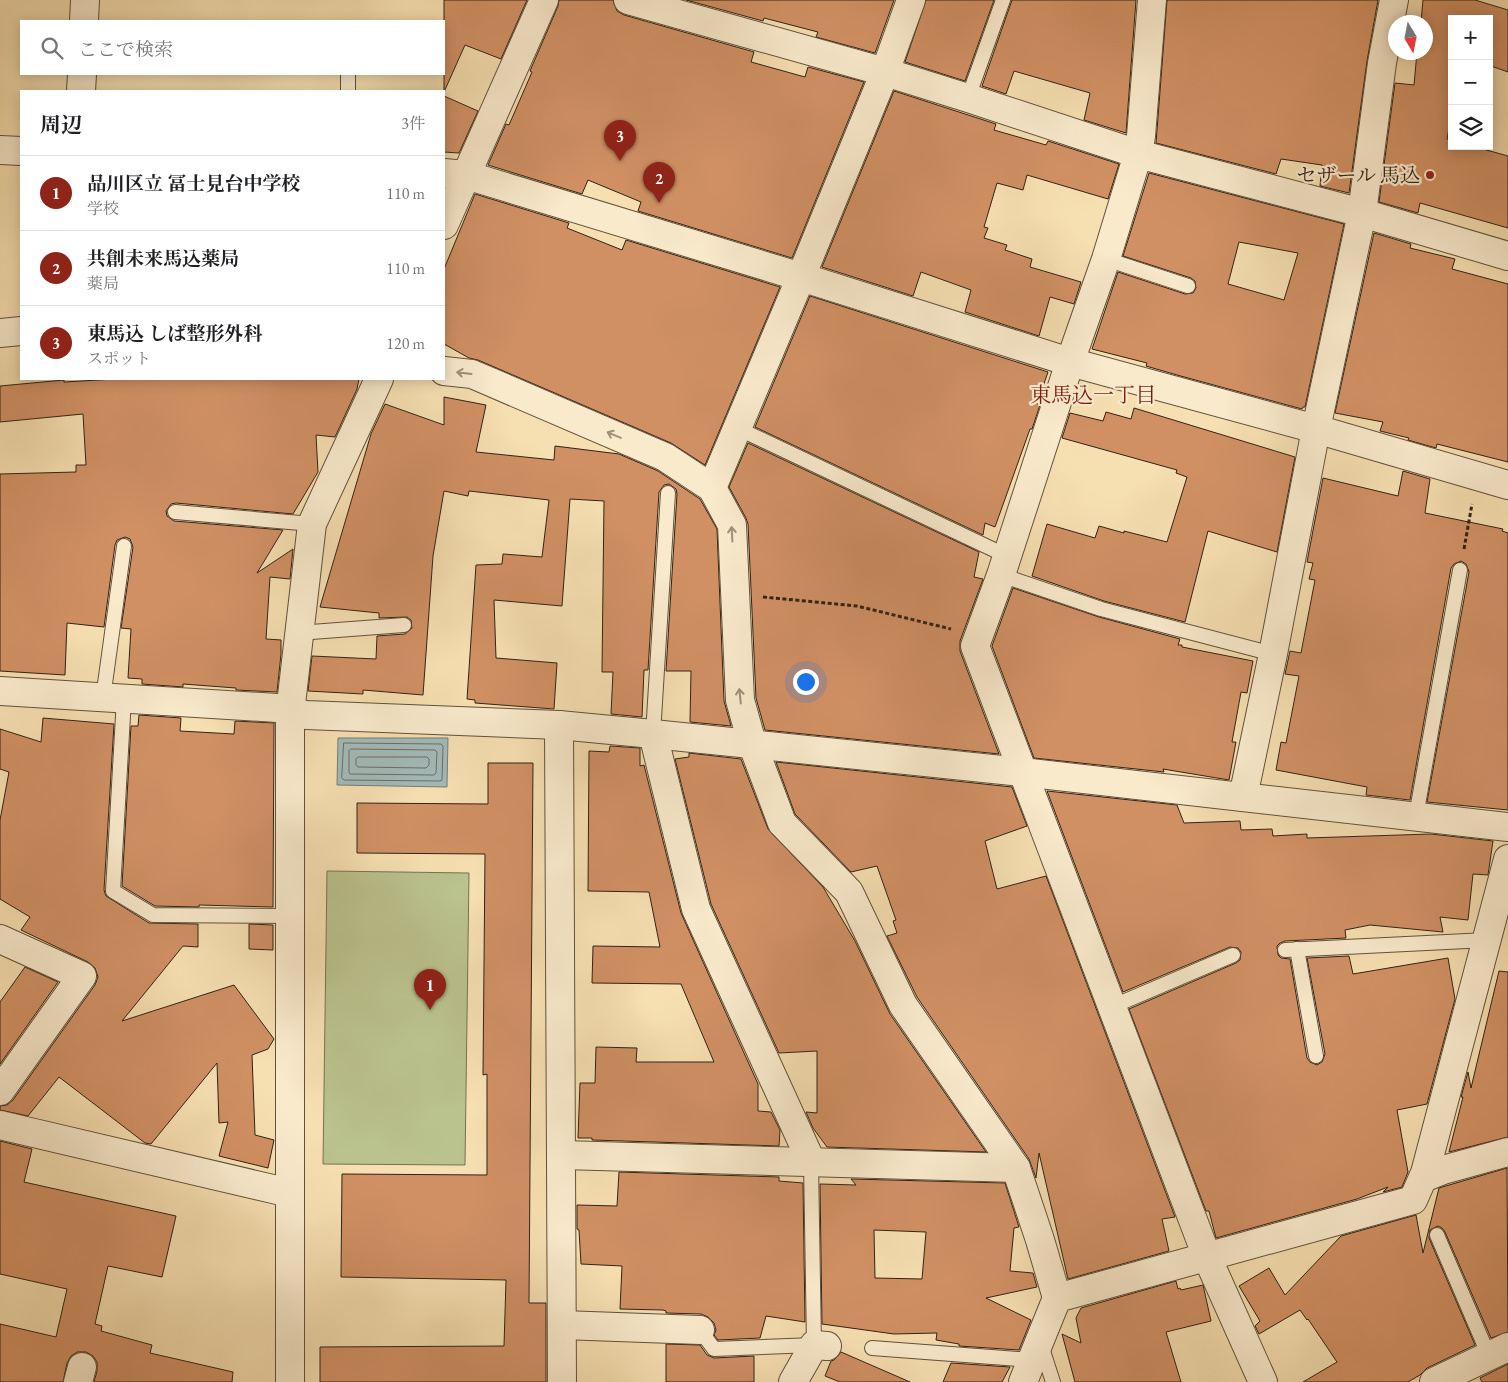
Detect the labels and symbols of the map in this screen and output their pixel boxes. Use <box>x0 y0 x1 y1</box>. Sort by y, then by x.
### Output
north arrow <box>1388 15 1433 60</box>
pin: 3 <box>604 120 636 161</box>
pin: 2 <box>643 162 675 203</box>
place label: セザール 馬込 <box>1296 162 1420 188</box>
marker: セザール 馬込 <box>1424 169 1436 181</box>
one-way arrow <box>456 368 472 378</box>
district label: 東馬込一丁目 <box>1030 381 1156 408</box>
one-way arrow <box>607 429 622 439</box>
one-way arrow <box>728 526 737 542</box>
your location <box>793 669 819 695</box>
one-way arrow <box>735 688 745 704</box>
pin: 1 <box>414 969 446 1010</box>

